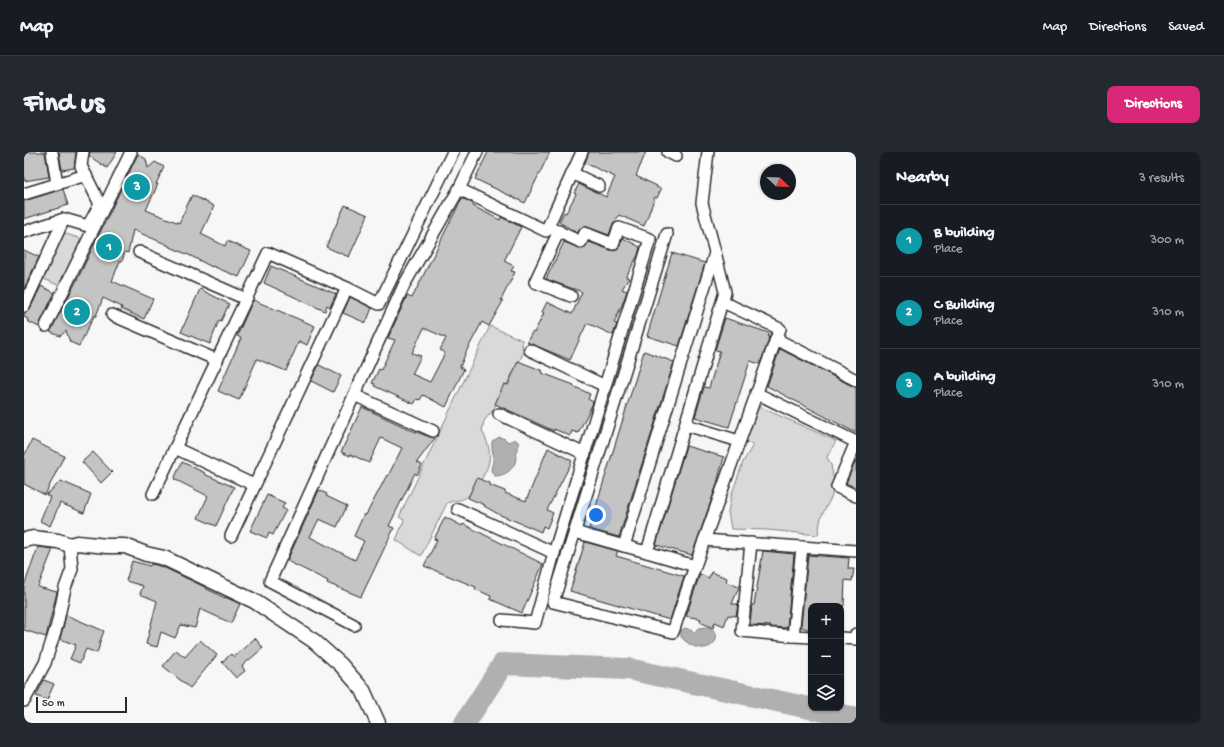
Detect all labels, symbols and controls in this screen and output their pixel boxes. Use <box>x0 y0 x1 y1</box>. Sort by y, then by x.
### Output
text: Map <box>20 16 53 39</box>
text: Map <box>1043 19 1067 36</box>
text: Directions <box>1089 19 1146 36</box>
text: Saved <box>1168 19 1204 36</box>
button: Directions <box>1107 86 1200 123</box>
text: Find us <box>24 88 104 121</box>
north arrow <box>760 164 796 200</box>
text: Nearby <box>896 168 949 188</box>
text: 3 results <box>1139 171 1184 186</box>
pin: 3 <box>124 172 150 202</box>
text: B building <box>934 224 994 242</box>
pin: 1 <box>96 232 122 262</box>
text: 1 <box>906 233 912 248</box>
text: 300 m <box>1150 233 1184 248</box>
text: Place <box>934 242 962 257</box>
text: C Building <box>934 296 995 314</box>
pin: 2 <box>64 297 90 327</box>
text: 2 <box>906 305 912 320</box>
text: 310 m <box>1152 305 1184 320</box>
text: Place <box>934 314 962 329</box>
text: A building <box>934 368 996 386</box>
text: 3 <box>906 377 912 392</box>
text: 310 m <box>1152 377 1184 392</box>
text: Place <box>934 386 962 401</box>
your location <box>586 505 606 525</box>
map controls <box>808 603 844 711</box>
button: + <box>808 603 844 639</box>
button: − <box>808 639 844 675</box>
button: layers <box>808 675 844 711</box>
scale bar <box>36 695 127 714</box>
text: 50 m <box>42 698 64 710</box>

